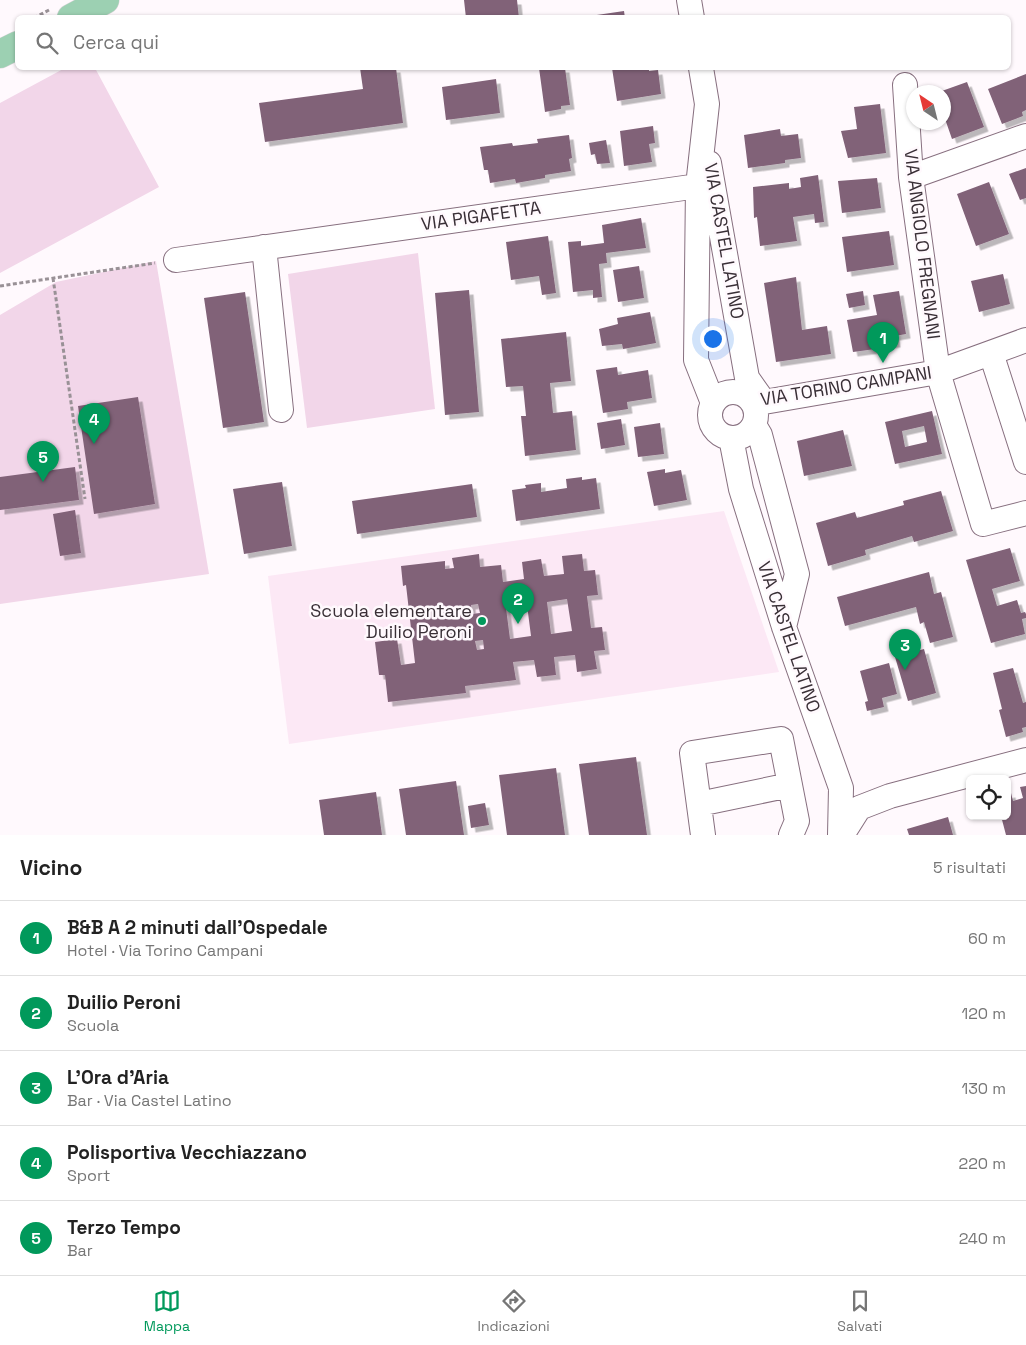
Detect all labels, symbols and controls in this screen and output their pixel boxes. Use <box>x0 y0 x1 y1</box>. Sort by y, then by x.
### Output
search box <box>15 15 1011 70</box>
icon: search <box>33 29 61 57</box>
text: Cerca qui <box>73 30 159 55</box>
north arrow <box>906 85 951 130</box>
street label: VIA ANGIOLO FREGNANI <box>899 148 946 340</box>
street label: VIA CASTEL LATINO <box>699 161 750 321</box>
street label: VIA PIGAFETTA <box>420 196 542 235</box>
pin: 1 <box>867 322 899 363</box>
your location <box>700 326 726 352</box>
street label: VIA TORINO CAMPANI <box>759 361 933 410</box>
pin: 4 <box>78 403 110 444</box>
pin: 5 <box>27 441 59 482</box>
street label: VIA CASTEL LATINO <box>753 558 826 715</box>
pin: 2 <box>502 583 534 624</box>
place label: Scuola elementare Duilio Peroni <box>310 599 472 643</box>
marker: Scuola elementare Duilio Peroni <box>476 615 488 627</box>
pin: 3 <box>889 629 921 670</box>
map controls <box>966 775 1011 820</box>
button: locate <box>966 775 1011 820</box>
text: Vicino <box>20 854 82 881</box>
text: 5 risultati <box>933 857 1006 878</box>
text: B&B A 2 minuti dall'Ospedale <box>67 915 328 940</box>
text: 1 <box>32 928 40 949</box>
text: 60 m <box>968 928 1006 949</box>
text: Hotel · Via Torino Campani <box>67 940 263 961</box>
text: Duilio Peroni <box>67 990 181 1015</box>
text: 2 <box>31 1003 41 1024</box>
text: 120 m <box>962 1003 1006 1024</box>
text: Scuola <box>67 1015 119 1036</box>
text: L'Ora d'Aria <box>67 1065 169 1090</box>
text: 3 <box>31 1078 41 1099</box>
text: 130 m <box>962 1078 1006 1099</box>
text: Bar · Via Castel Latino <box>67 1090 232 1111</box>
text: Polisportiva Vecchiazzano <box>67 1140 307 1165</box>
text: 4 <box>31 1153 41 1174</box>
text: 220 m <box>959 1153 1006 1174</box>
text: Sport <box>67 1165 110 1186</box>
text: Terzo Tempo <box>67 1215 181 1240</box>
text: 5 <box>31 1228 41 1249</box>
text: 240 m <box>959 1228 1006 1249</box>
text: Bar <box>67 1240 93 1261</box>
tab: Mappa <box>144 1287 190 1335</box>
tab: Indicazioni <box>478 1287 550 1335</box>
tab: Salvati <box>837 1287 882 1335</box>

